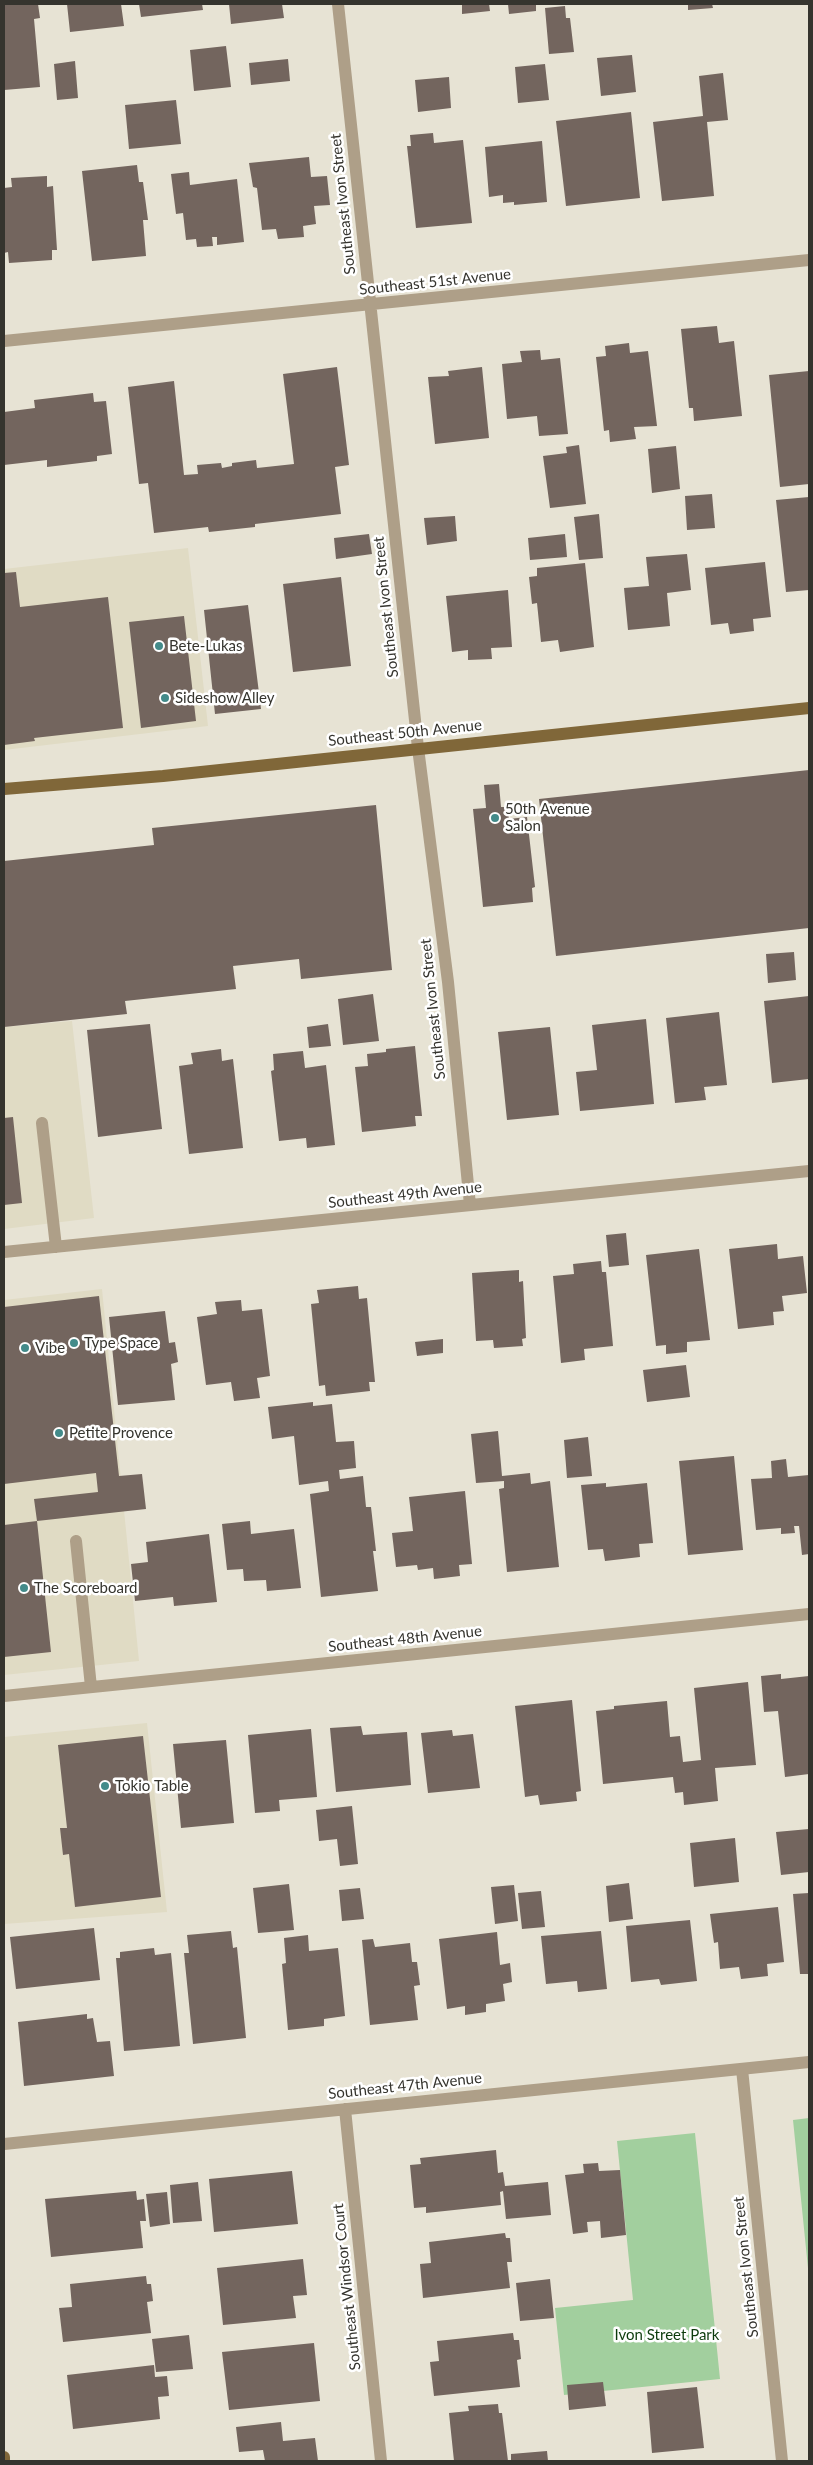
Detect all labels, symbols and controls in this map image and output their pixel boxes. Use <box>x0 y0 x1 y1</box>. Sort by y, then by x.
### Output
street label: Southeast Ivon Street <box>327 133 359 275</box>
street label: Southeast 51st Avenue <box>358 265 512 299</box>
street label: Southeast Ivon Street <box>370 536 402 678</box>
place label: Bete-Lukas <box>169 637 242 655</box>
marker: Bete-Lukas <box>153 640 165 652</box>
place label: Sideshow Alley <box>175 689 275 707</box>
marker: Sideshow Alley <box>159 692 171 704</box>
street label: Southeast 50th Avenue <box>327 716 483 750</box>
place label: 50th Avenue Salon <box>505 800 590 835</box>
marker: 50th Avenue Salon <box>489 812 501 824</box>
street label: Southeast Ivon Street <box>417 938 449 1080</box>
street label: Southeast 49th Avenue <box>327 1178 483 1212</box>
place label: Type Space <box>84 1334 158 1352</box>
marker: Type Space <box>68 1337 80 1349</box>
place label: Vibe <box>35 1339 65 1357</box>
marker: Vibe <box>19 1342 31 1354</box>
place label: Petite Provence <box>69 1424 173 1442</box>
marker: Petite Provence <box>53 1427 65 1439</box>
place label: The Scoreboard <box>34 1579 137 1597</box>
marker: The Scoreboard <box>18 1582 30 1594</box>
street label: Southeast 48th Avenue <box>327 1622 483 1656</box>
place label: Tokio Table <box>115 1777 189 1795</box>
marker: Tokio Table <box>99 1780 111 1792</box>
street label: Southeast 47th Avenue <box>327 2069 483 2103</box>
street label: Southeast Ivon Street <box>730 2196 762 2338</box>
street label: Southeast Windsor Court <box>329 2203 365 2371</box>
park label: Ivon Street Park <box>615 2326 719 2344</box>

